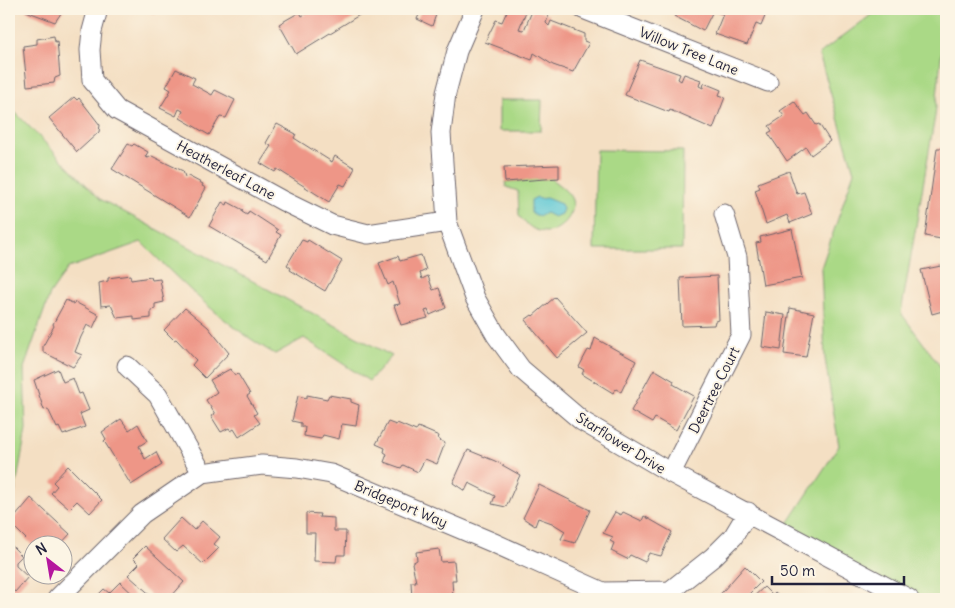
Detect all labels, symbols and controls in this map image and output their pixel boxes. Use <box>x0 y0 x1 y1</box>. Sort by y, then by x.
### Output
street label: Willow Tree Lane <box>637 23 741 79</box>
street label: Heatherleaf Lane <box>174 136 278 204</box>
street label: Deertree Court <box>684 343 744 436</box>
street label: Starflower Drive <box>573 408 669 478</box>
street label: Bridgeport Way <box>352 476 450 532</box>
north arrow <box>22 536 72 586</box>
text: N <box>33 539 50 559</box>
scale bar <box>772 553 905 585</box>
text: 50 m <box>780 561 815 580</box>

